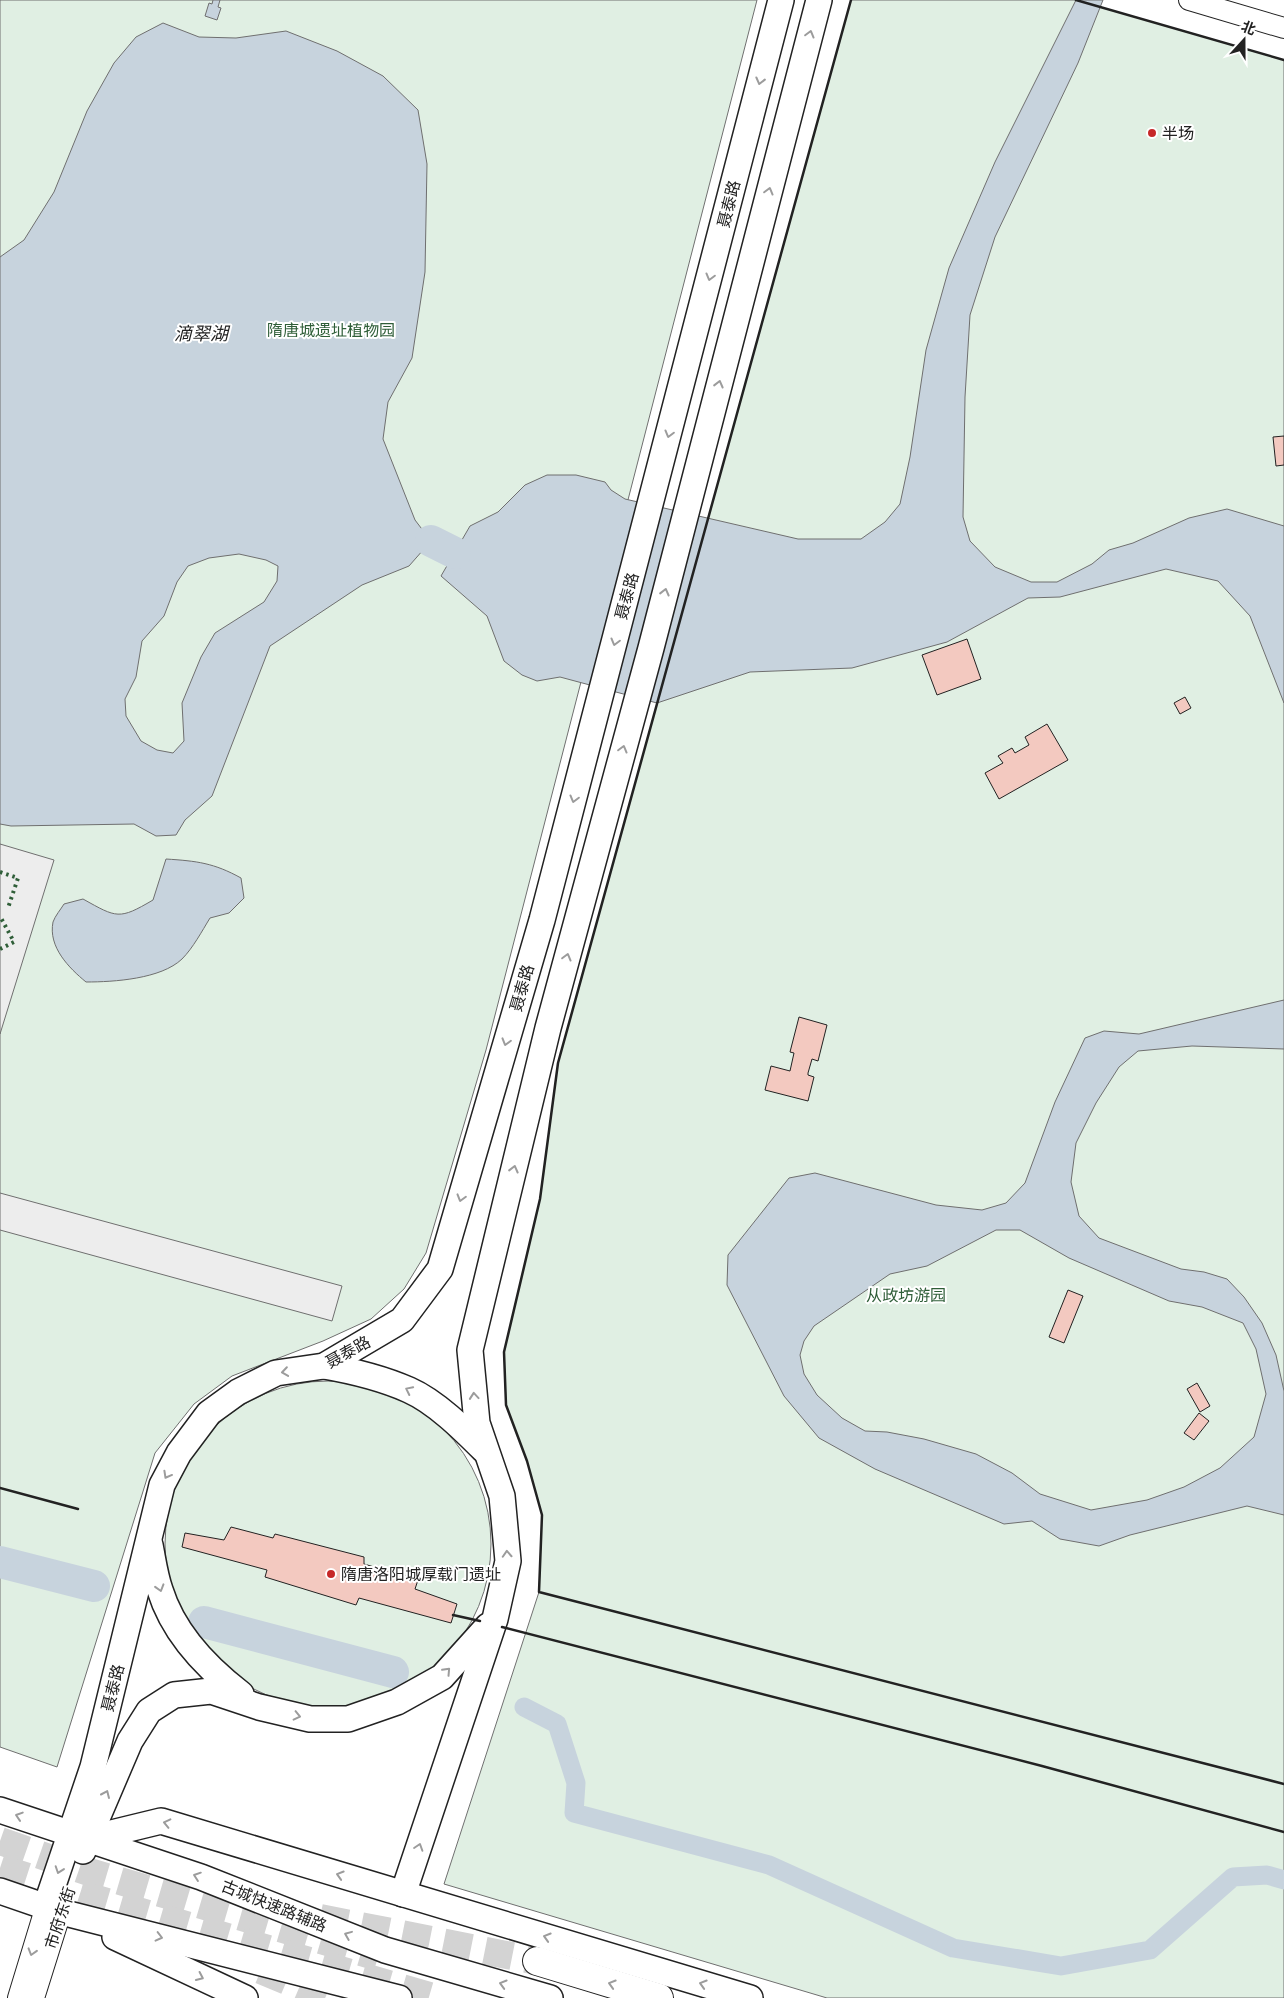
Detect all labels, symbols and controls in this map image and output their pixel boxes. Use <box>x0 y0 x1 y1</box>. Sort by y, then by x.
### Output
north arrow <box>1219 15 1269 65</box>
text: 北 <box>1239 18 1258 39</box>
one-way arrow <box>804 31 814 39</box>
one-way arrow <box>756 77 766 85</box>
place label: 半场 <box>1162 124 1194 143</box>
marker: 半场 <box>1146 127 1158 139</box>
street label: 聂泰路 <box>714 178 744 230</box>
one-way arrow <box>763 188 773 196</box>
one-way arrow <box>705 272 716 281</box>
park label: 隋唐城遗址植物园 <box>267 321 395 340</box>
water label: 滴翠湖 <box>174 323 231 345</box>
one-way arrow <box>713 381 723 389</box>
one-way arrow <box>664 430 675 439</box>
street label: 聂泰路 <box>612 570 642 622</box>
one-way arrow <box>659 588 670 597</box>
one-way arrow <box>610 638 621 647</box>
one-way arrow <box>617 745 628 754</box>
one-way arrow <box>569 795 580 804</box>
one-way arrow <box>561 953 572 962</box>
street label: 聂泰路 <box>506 962 538 1014</box>
one-way arrow <box>502 1038 512 1046</box>
one-way arrow <box>508 1164 519 1173</box>
one-way arrow <box>456 1194 466 1202</box>
park label: 从政坊游园 <box>866 1286 946 1305</box>
street label: 聂泰路 <box>322 1332 374 1372</box>
one-way arrow <box>281 1366 289 1377</box>
one-way arrow <box>405 1386 414 1397</box>
one-way arrow <box>469 1392 480 1400</box>
one-way arrow <box>163 1469 173 1478</box>
one-way arrow <box>501 1550 512 1558</box>
place label: 隋唐洛阳城厚载门遗址 <box>341 1565 501 1584</box>
marker: 隋唐洛阳城厚载门遗址 <box>325 1568 337 1580</box>
one-way arrow <box>154 1583 164 1591</box>
street label: 聂泰路 <box>98 1662 128 1714</box>
one-way arrow <box>441 1668 450 1677</box>
one-way arrow <box>292 1710 301 1721</box>
one-way arrow <box>100 1790 111 1799</box>
one-way arrow <box>15 1812 24 1822</box>
one-way arrow <box>163 1818 172 1829</box>
one-way arrow <box>413 1844 423 1852</box>
one-way arrow <box>54 1865 64 1873</box>
one-way arrow <box>336 1870 344 1880</box>
one-way arrow <box>193 1872 202 1882</box>
street label: 古城快速路辅路 <box>219 1876 329 1936</box>
street label: 市府东街 <box>41 1885 79 1951</box>
one-way arrow <box>155 1931 164 1942</box>
one-way arrow <box>344 1931 353 1941</box>
one-way arrow <box>544 1933 552 1943</box>
one-way arrow <box>28 1947 38 1956</box>
one-way arrow <box>195 1971 204 1981</box>
one-way arrow <box>608 1979 617 1989</box>
one-way arrow <box>699 1979 708 1989</box>
one-way arrow <box>499 1980 508 1990</box>

